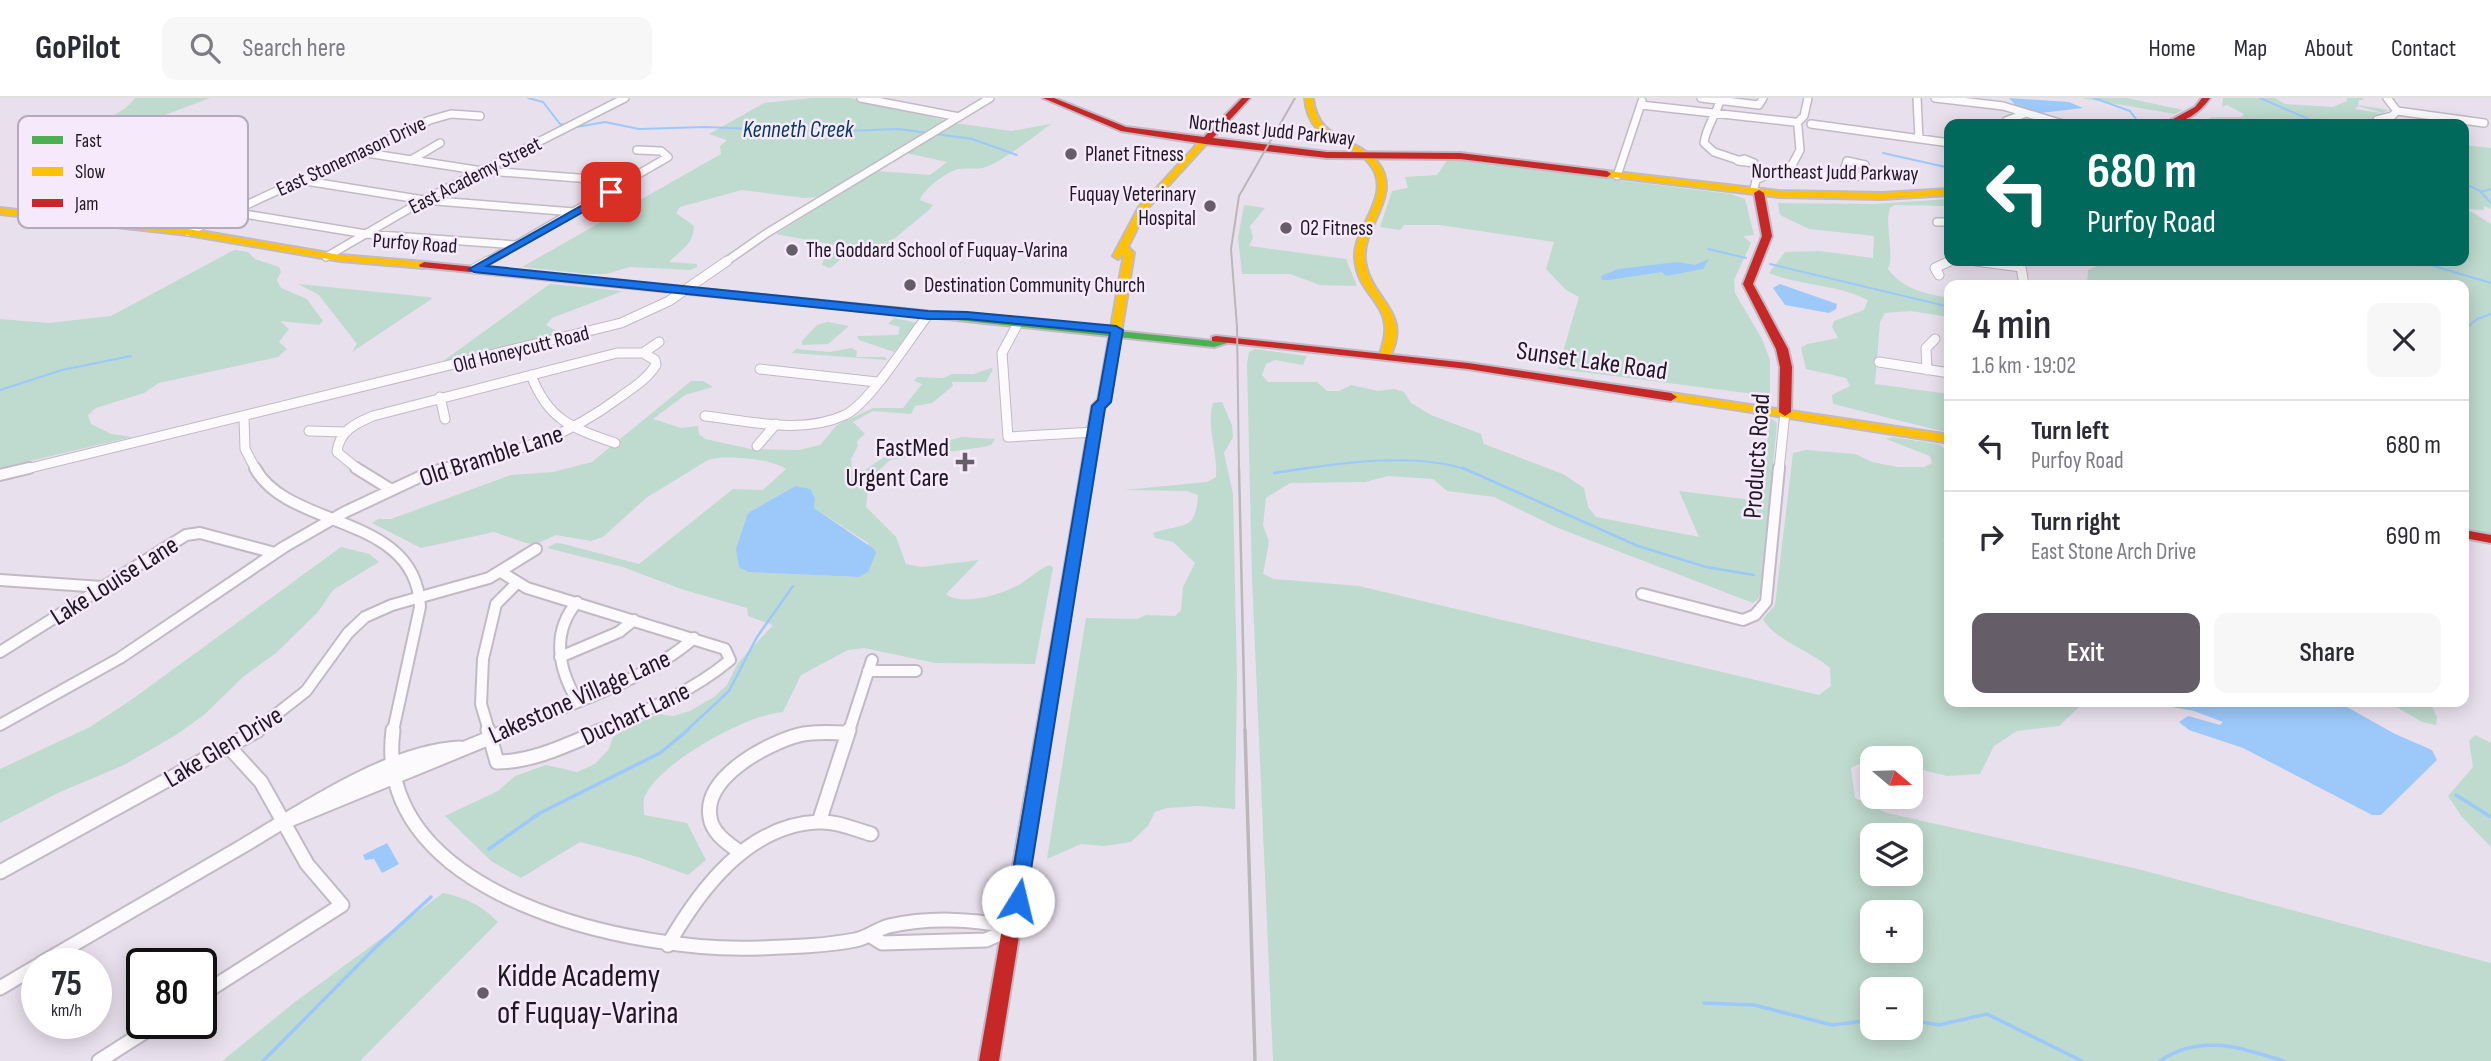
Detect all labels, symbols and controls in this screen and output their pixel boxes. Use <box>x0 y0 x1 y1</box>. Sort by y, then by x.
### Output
search box <box>162 17 652 80</box>
text: GoPilot <box>35 28 120 68</box>
icon: search <box>186 29 224 67</box>
text: Search here <box>242 33 346 64</box>
text: Home <box>2148 34 2196 63</box>
text: Map <box>2234 34 2267 63</box>
text: About <box>2305 34 2353 63</box>
text: Contact <box>2391 34 2456 63</box>
street label: Northeast Judd Parkway <box>1188 109 1356 152</box>
street label: East Stonemason Drive <box>273 111 430 202</box>
legend <box>18 116 248 228</box>
water label: Kenneth Creek <box>743 116 855 144</box>
text: Fast <box>75 130 102 153</box>
street label: East Academy Street <box>405 131 546 220</box>
place label: Planet Fitness <box>1085 142 1184 167</box>
text: 680 m <box>2087 143 2197 202</box>
marker: Planet Fitness <box>1063 146 1079 162</box>
icon: left <box>1972 147 2063 238</box>
street label: Northeast Judd Parkway <box>1751 159 1919 186</box>
text: Slow <box>75 161 105 184</box>
pin <box>581 162 641 222</box>
icon: arrive <box>592 173 630 211</box>
place label: Fuquay Veterinary Hospital <box>1069 182 1196 231</box>
text: Jam <box>74 193 98 216</box>
marker: Fuquay Veterinary Hospital <box>1202 198 1218 214</box>
text: Purfoy Road <box>2087 203 2216 242</box>
place label: O2 Fitness <box>1300 216 1373 241</box>
marker: O2 Fitness <box>1278 220 1294 236</box>
street label: Purfoy Road <box>372 228 458 259</box>
place label: The Goddard School of Fuquay-Varina <box>806 238 1068 263</box>
marker: The Goddard School of Fuquay-Varina <box>784 242 800 258</box>
place label: Destination Community Church <box>924 273 1145 298</box>
marker: Destination Community Church <box>902 277 918 293</box>
text: 4 min <box>1972 300 2051 351</box>
button: close <box>2367 303 2441 377</box>
street label: Old Honeycutt Road <box>451 321 592 378</box>
street label: Sunset Lake Road <box>1514 336 1669 387</box>
text: 1.6 km · 19:02 <box>1972 352 2076 380</box>
street label: Products Road <box>1738 393 1777 520</box>
text: Turn left <box>2031 416 2109 447</box>
street label: Old Bramble Lane <box>416 419 567 494</box>
icon: left <box>1972 427 2010 465</box>
text: 680 m <box>2386 430 2441 461</box>
place label: FastMed Urgent Care <box>846 433 949 494</box>
text: Purfoy Road <box>2031 447 2124 475</box>
marker: FastMed Urgent Care <box>955 452 975 472</box>
text: Turn right <box>2031 507 2120 538</box>
icon: right <box>1972 518 2010 556</box>
text: 690 m <box>2386 521 2441 552</box>
street label: Lake Louise Lane <box>45 530 184 633</box>
text: East Stone Arch Drive <box>2031 538 2196 566</box>
button: Exit <box>1972 613 2200 693</box>
button: Share <box>2214 613 2441 693</box>
street label: Lakestone Village Lane <box>484 643 675 751</box>
street label: Duchart Lane <box>576 676 695 753</box>
street label: Lake Glen Drive <box>159 700 289 795</box>
north arrow <box>1860 746 1923 808</box>
map controls <box>1860 746 1923 1040</box>
button: layers <box>1860 823 1923 886</box>
position arrow <box>981 864 1055 938</box>
button: + <box>1860 900 1923 963</box>
speed limit sign: 80 <box>126 948 217 1039</box>
place label: Kidde Academy of Fuquay-Varina <box>497 957 679 1033</box>
text: 75 <box>51 963 82 1006</box>
button: − <box>1860 977 1923 1040</box>
marker: Kidde Academy of Fuquay-Varina <box>475 985 491 1001</box>
text: km/h <box>51 1000 82 1021</box>

